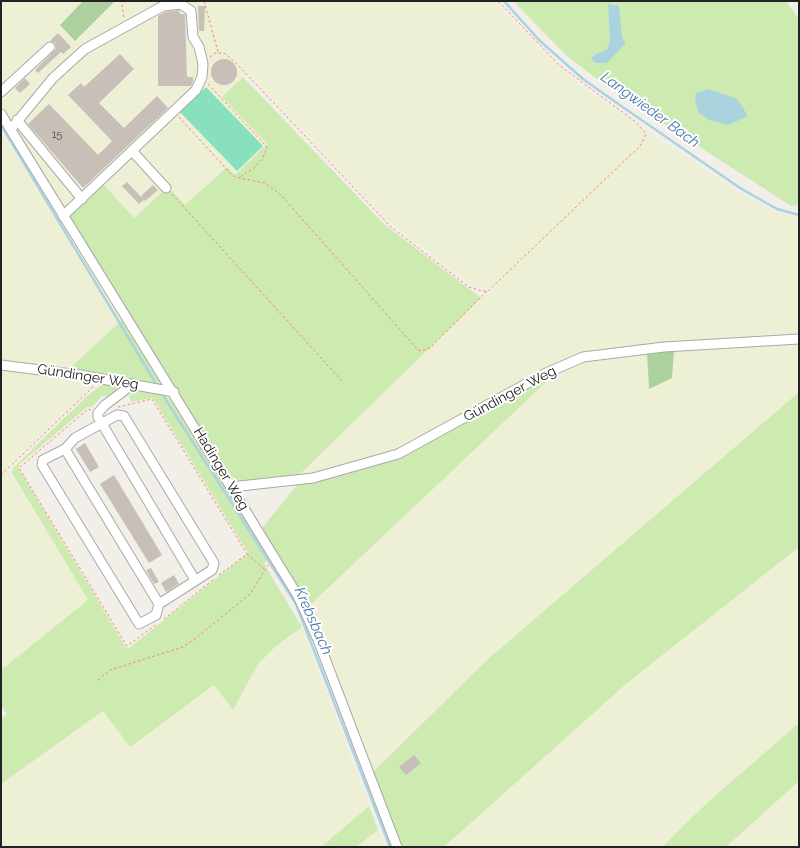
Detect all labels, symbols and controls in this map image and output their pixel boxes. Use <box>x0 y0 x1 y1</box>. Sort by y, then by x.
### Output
water label: Langwieder Bach <box>597 68 703 152</box>
house number: 15 <box>52 128 62 142</box>
street label: Gündinger Weg <box>36 361 140 393</box>
street label: Gündinger Weg <box>461 363 559 425</box>
street label: Hadinger Weg <box>190 424 252 514</box>
water label: Krebsbach <box>290 584 336 658</box>

